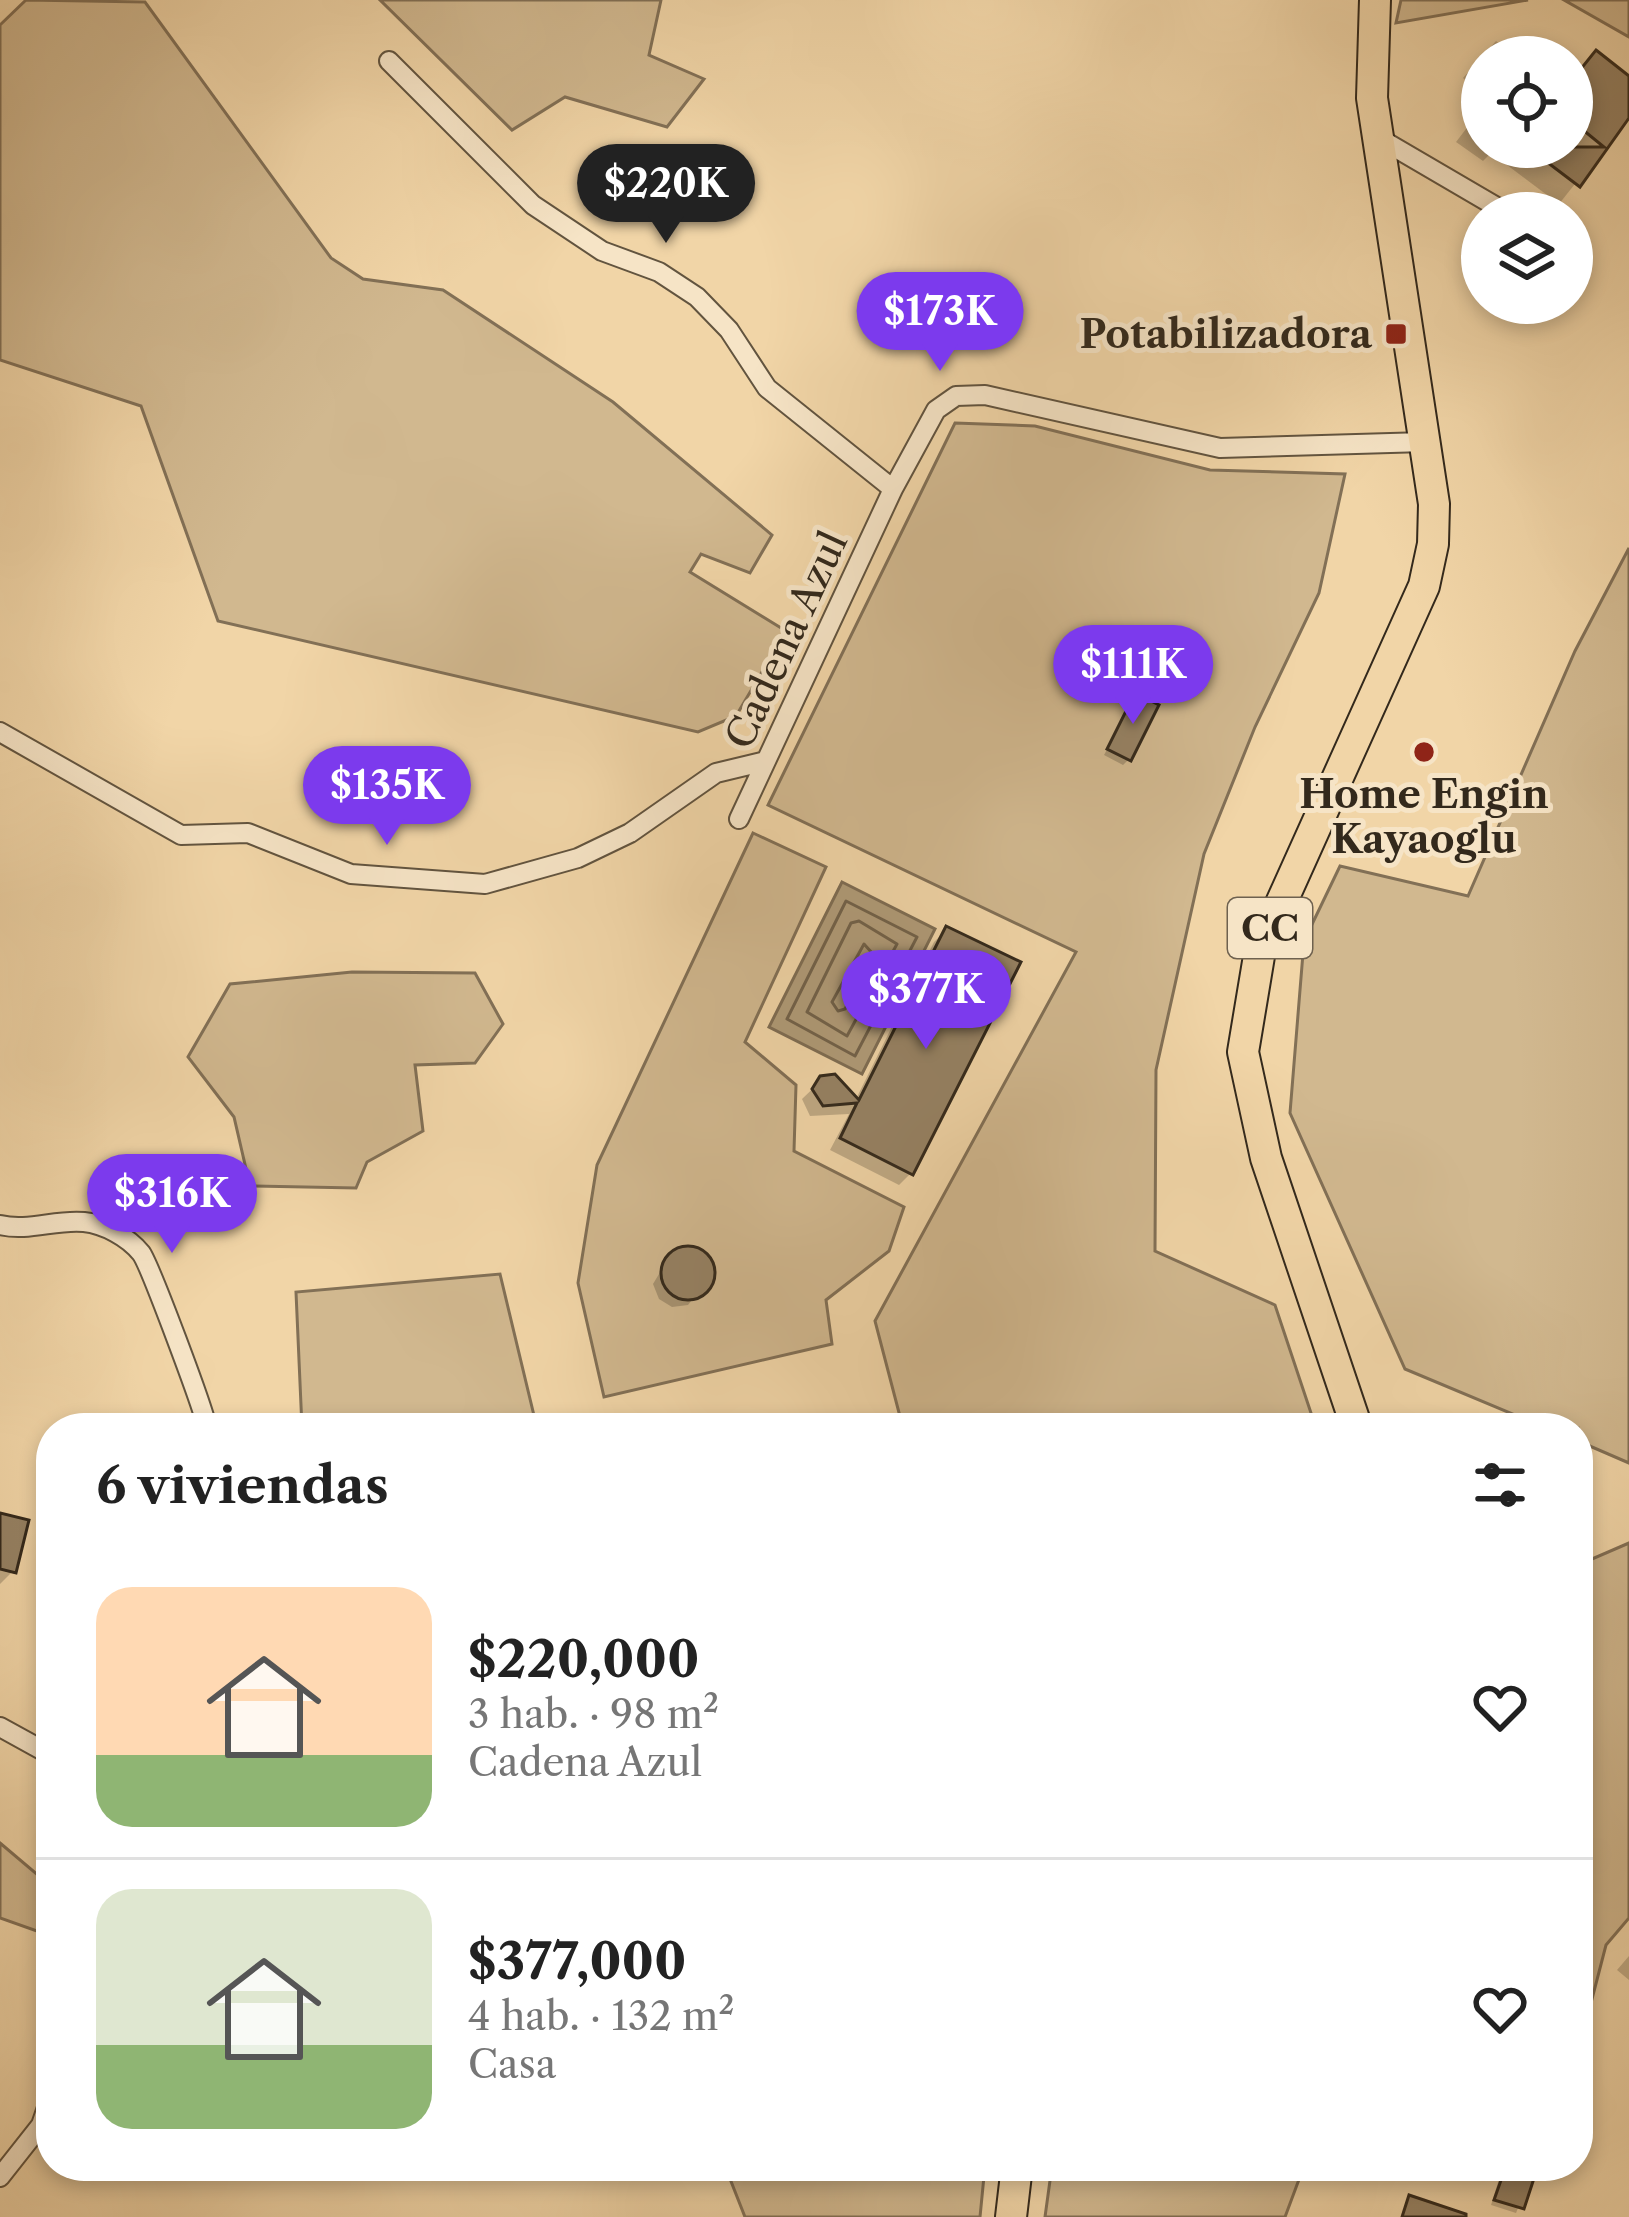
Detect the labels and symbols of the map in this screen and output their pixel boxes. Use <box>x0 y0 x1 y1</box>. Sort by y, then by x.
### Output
pin: $220K <box>582 144 750 246</box>
pin: $173K <box>856 272 1024 374</box>
place label: Potabilizadora <box>1079 310 1372 358</box>
marker: Potabilizadora <box>1383 321 1409 347</box>
street label: Cadena Azul <box>715 524 857 756</box>
pin: $111K <box>1049 625 1217 727</box>
marker: Home Engin Kayaoglu <box>1411 739 1437 765</box>
pin: $135K <box>303 746 471 848</box>
place label: Home Engin Kayaoglu <box>1299 770 1549 863</box>
road number: CC <box>1228 898 1312 958</box>
pin: $377K <box>842 950 1010 1052</box>
pin: $316K <box>88 1154 256 1256</box>

